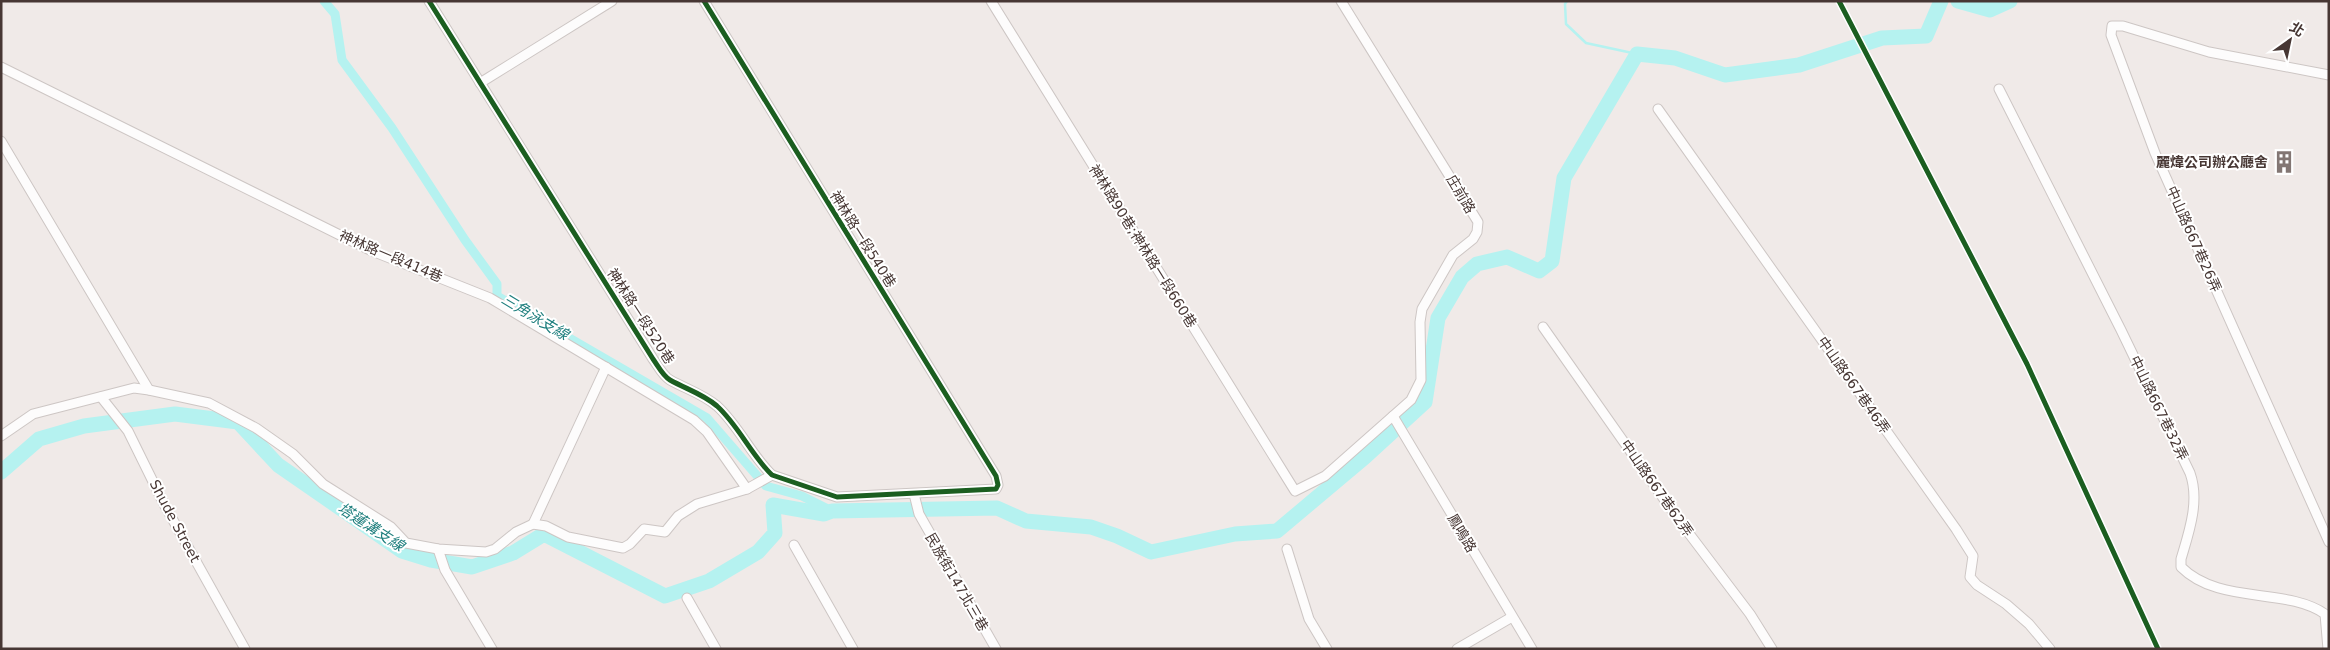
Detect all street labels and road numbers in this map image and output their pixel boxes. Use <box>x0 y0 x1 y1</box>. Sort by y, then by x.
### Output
street label: 神林路90巷;神林路一段660巷 <box>1086 162 1200 330</box>
street label: 庄前路 <box>1443 172 1479 216</box>
street label: 中山路667巷26弄 <box>2163 183 2225 295</box>
street label: 神林路一段540巷 <box>827 188 899 290</box>
street label: 神林路一段414巷 <box>337 227 445 285</box>
street label: 神林路一段520巷 <box>604 265 678 367</box>
street label: 中山路667巷46弄 <box>1815 333 1893 437</box>
street label: 中山路667巷32弄 <box>2127 353 2191 463</box>
street label: 中山路667巷62弄 <box>1618 436 1696 540</box>
street label: Shude Street <box>147 477 204 565</box>
street label: 鳳鳴路 <box>1444 511 1480 555</box>
street label: 民族街147北三巷 <box>922 530 992 634</box>

